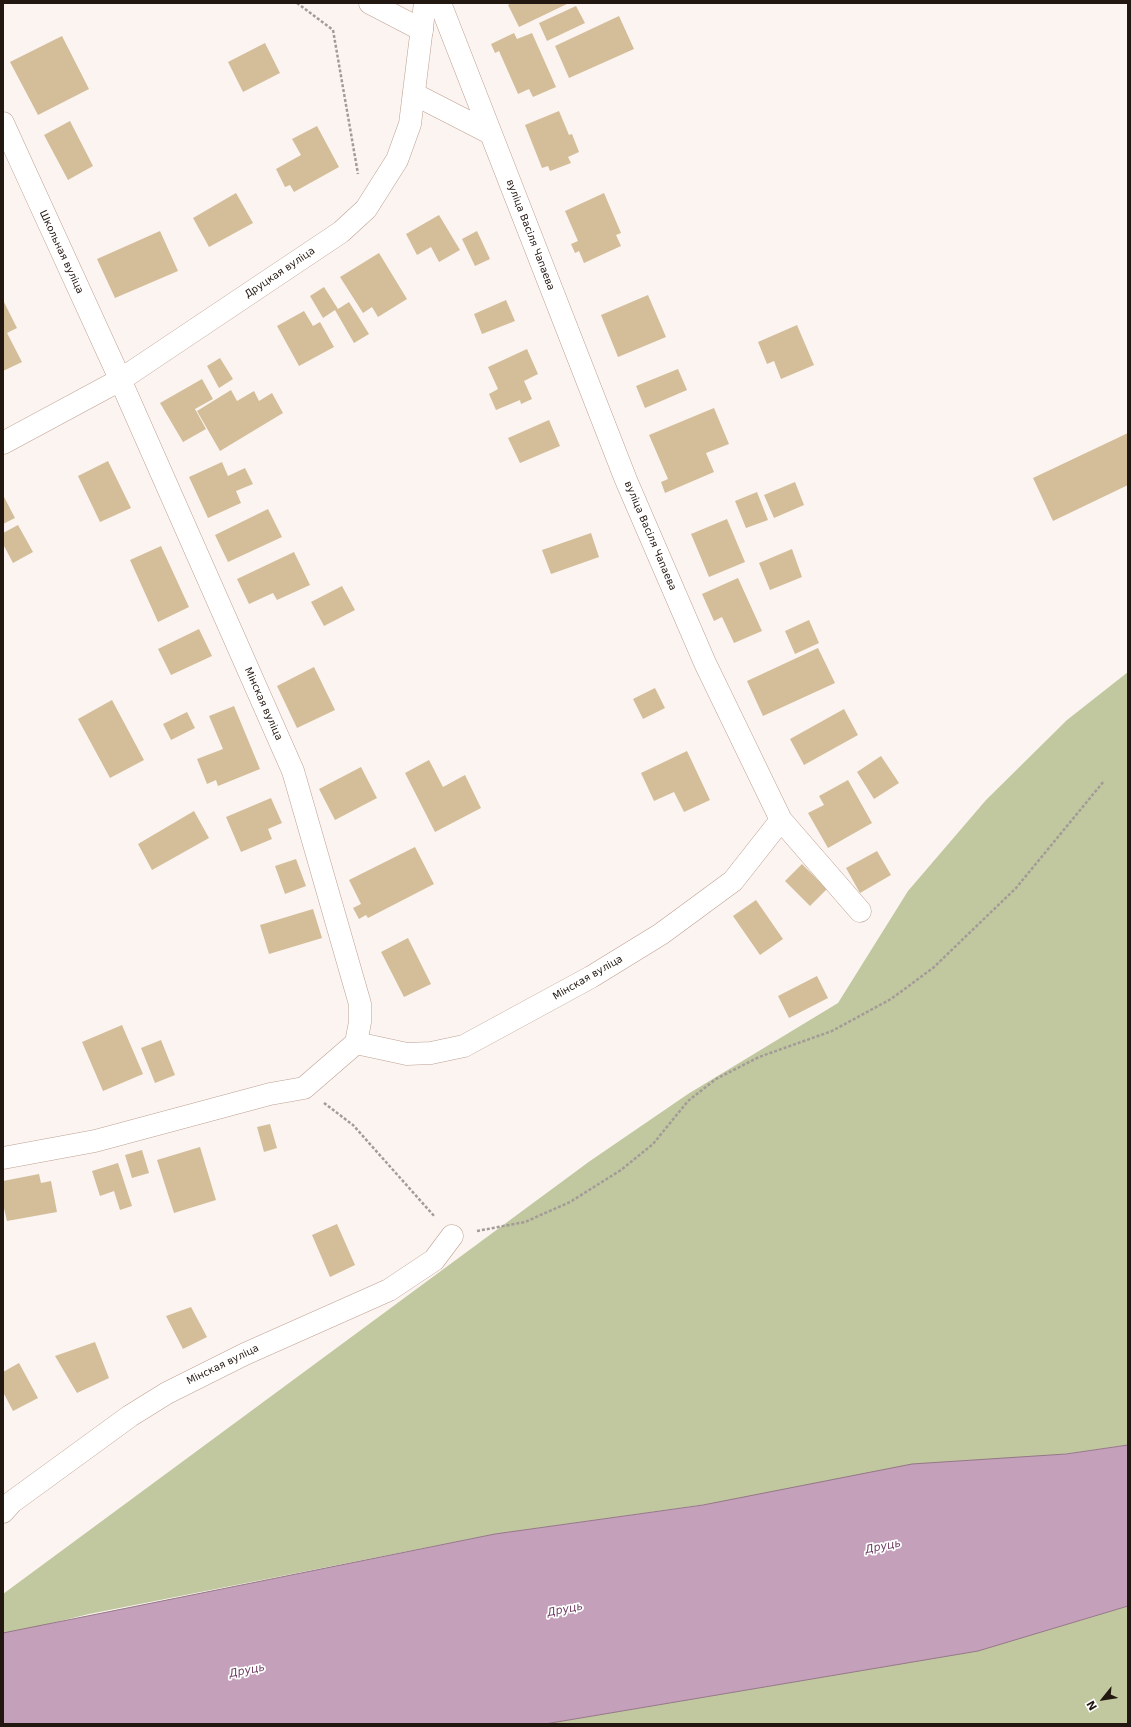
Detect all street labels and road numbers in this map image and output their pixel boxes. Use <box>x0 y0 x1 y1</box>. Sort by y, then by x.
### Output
street label: вуліца Васіля Чапаева <box>503 178 557 292</box>
street label: Школьная вуліца <box>36 208 86 296</box>
street label: Друцкая вуліца <box>243 245 317 301</box>
street label: вуліца Васіля Чапаева <box>621 479 679 593</box>
street label: Мінская вуліца <box>242 666 284 742</box>
street label: Мінская вуліца <box>551 953 625 1003</box>
street label: Мінская вуліца <box>185 1342 261 1388</box>

